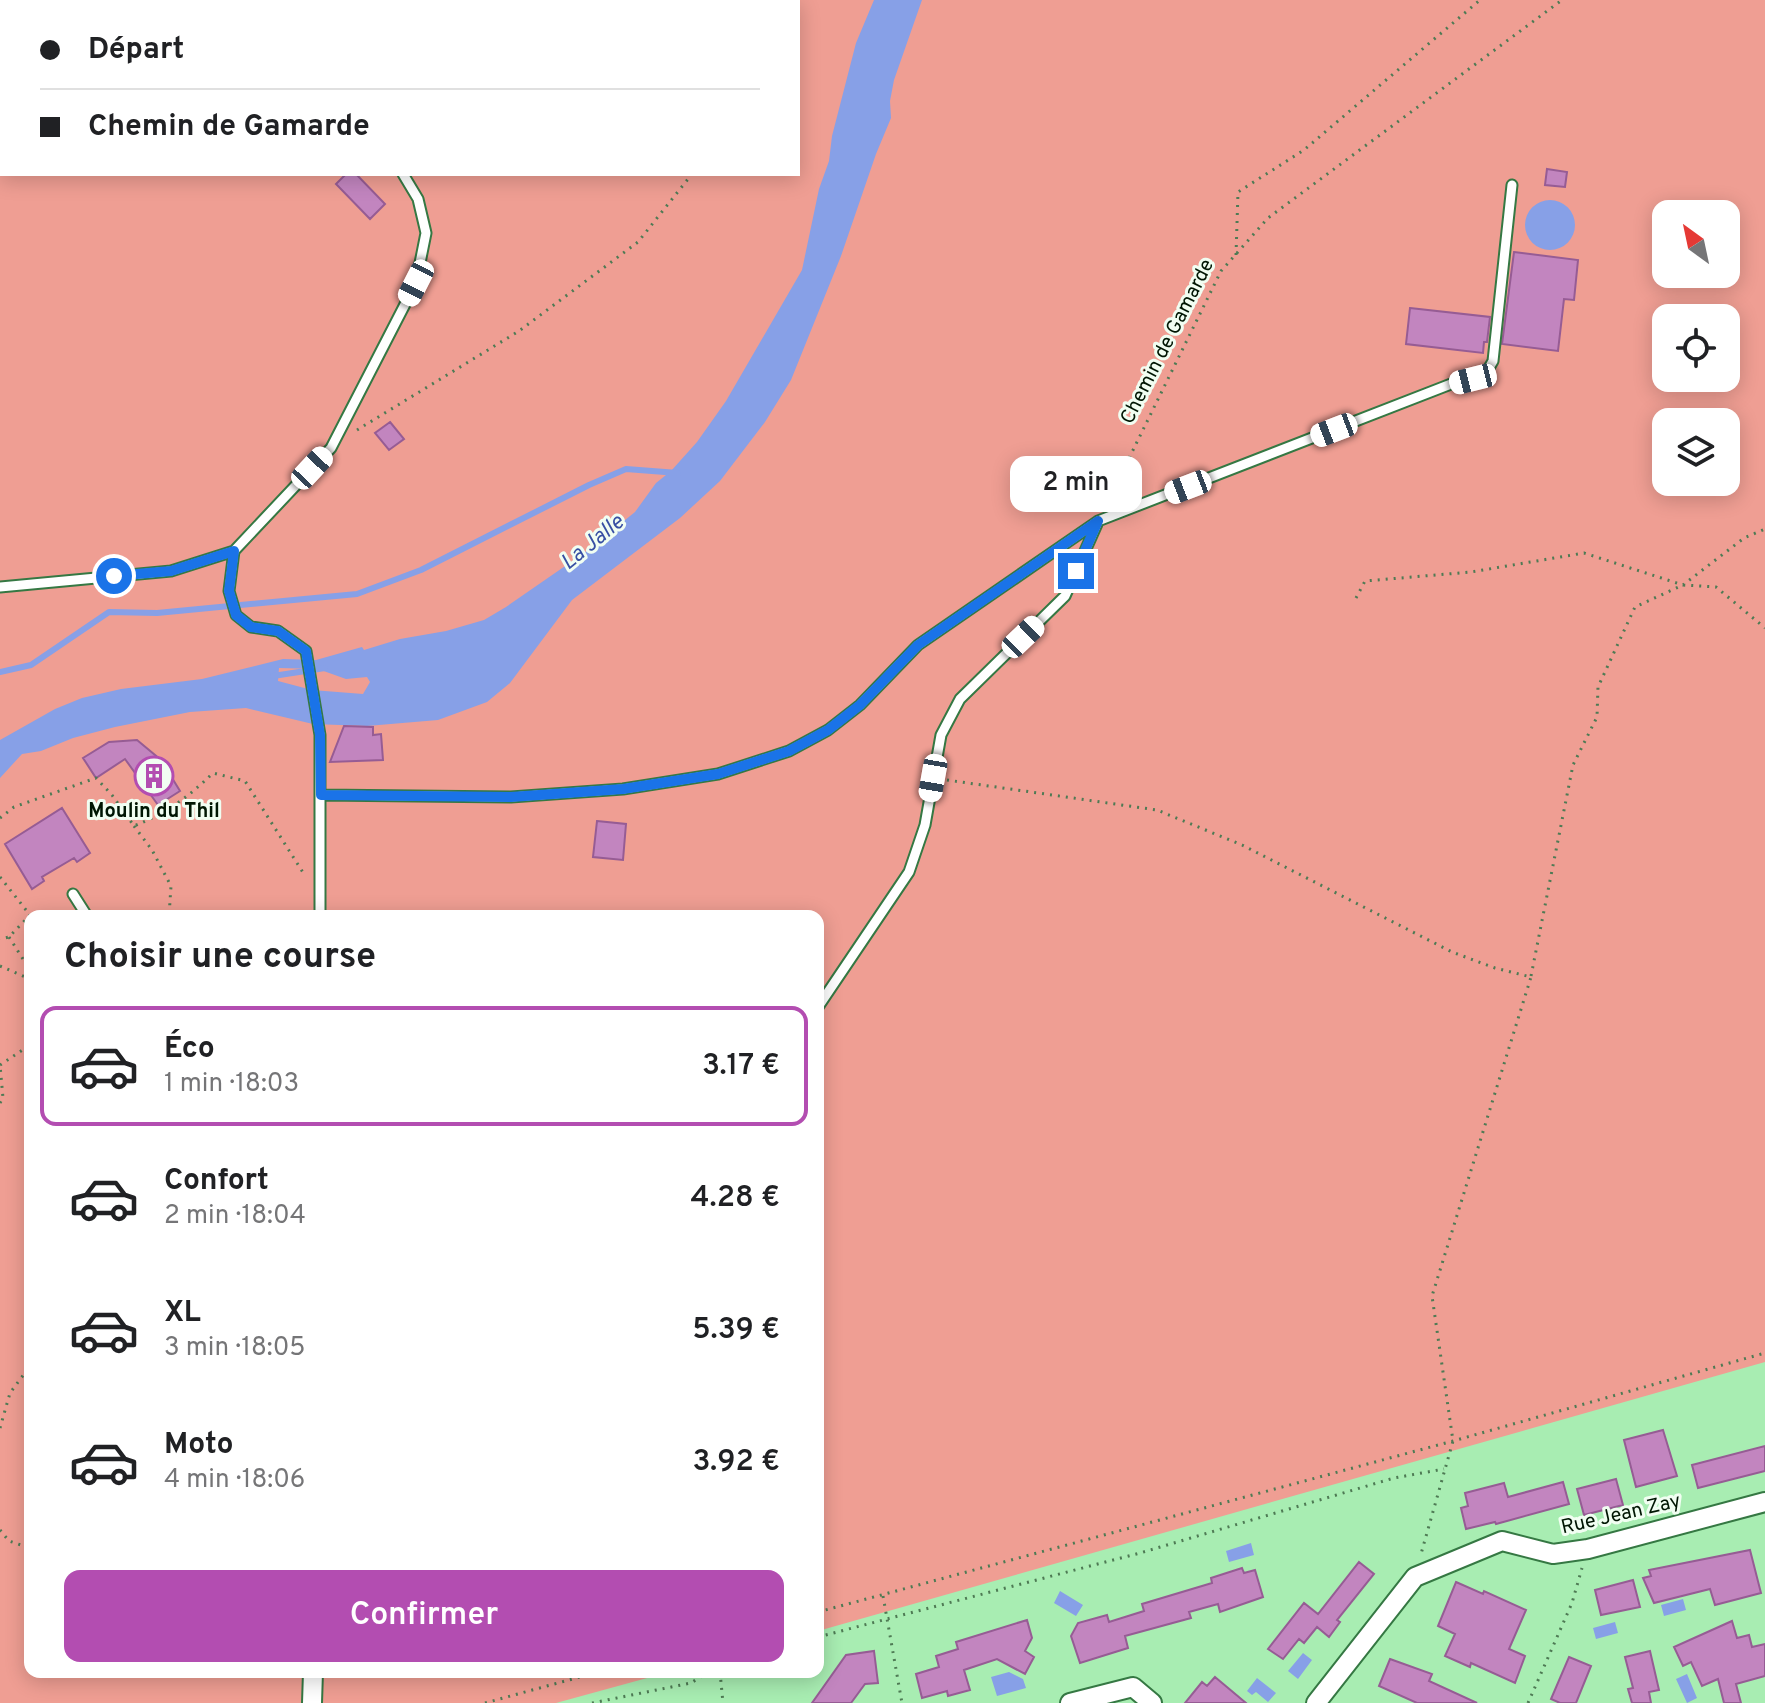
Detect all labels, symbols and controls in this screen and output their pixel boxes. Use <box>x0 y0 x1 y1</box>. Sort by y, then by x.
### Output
text: Départ <box>88 32 184 69</box>
text: Chemin de Gamarde <box>88 109 370 146</box>
north arrow <box>1652 200 1740 288</box>
map controls <box>1652 200 1740 496</box>
street label: Chemin de Gamarde <box>1115 255 1221 429</box>
car <box>394 256 438 310</box>
button: locate <box>1652 304 1740 392</box>
car <box>1447 362 1499 396</box>
button: layers <box>1652 408 1740 496</box>
car <box>1307 410 1361 450</box>
car <box>287 442 337 494</box>
callout: 2 min <box>1010 455 1142 511</box>
text: 2 min <box>1042 467 1110 500</box>
car <box>1161 467 1215 507</box>
water label: La Jalle <box>556 509 631 577</box>
route end <box>1058 553 1094 589</box>
route start <box>96 558 132 594</box>
car <box>997 612 1049 662</box>
car <box>917 752 949 804</box>
building icon: Moulin du Thil <box>133 755 175 797</box>
place label: Moulin du Thil <box>88 799 220 825</box>
text: Choisir une course <box>64 935 376 981</box>
icon: car <box>68 1030 140 1102</box>
text: Éco <box>164 1031 215 1068</box>
text: 3.17 € <box>702 1048 780 1085</box>
text: 1 min · 18:03 <box>164 1068 299 1101</box>
icon: car <box>68 1162 140 1234</box>
text: Confort <box>164 1163 269 1200</box>
text: 4.28 € <box>691 1180 780 1217</box>
text: 2 min · 18:04 <box>164 1200 306 1233</box>
icon: car <box>68 1294 140 1366</box>
text: XL <box>164 1295 201 1332</box>
text: 5.39 € <box>692 1312 780 1349</box>
text: 3 min · 18:05 <box>164 1332 306 1365</box>
icon: car <box>68 1426 140 1498</box>
text: Moto <box>164 1427 234 1464</box>
text: 3.92 € <box>693 1444 780 1481</box>
text: 4 min · 18:06 <box>164 1464 305 1497</box>
street label: Rue Jean Zay <box>1559 1489 1683 1541</box>
button: Confirmer <box>64 1570 784 1662</box>

